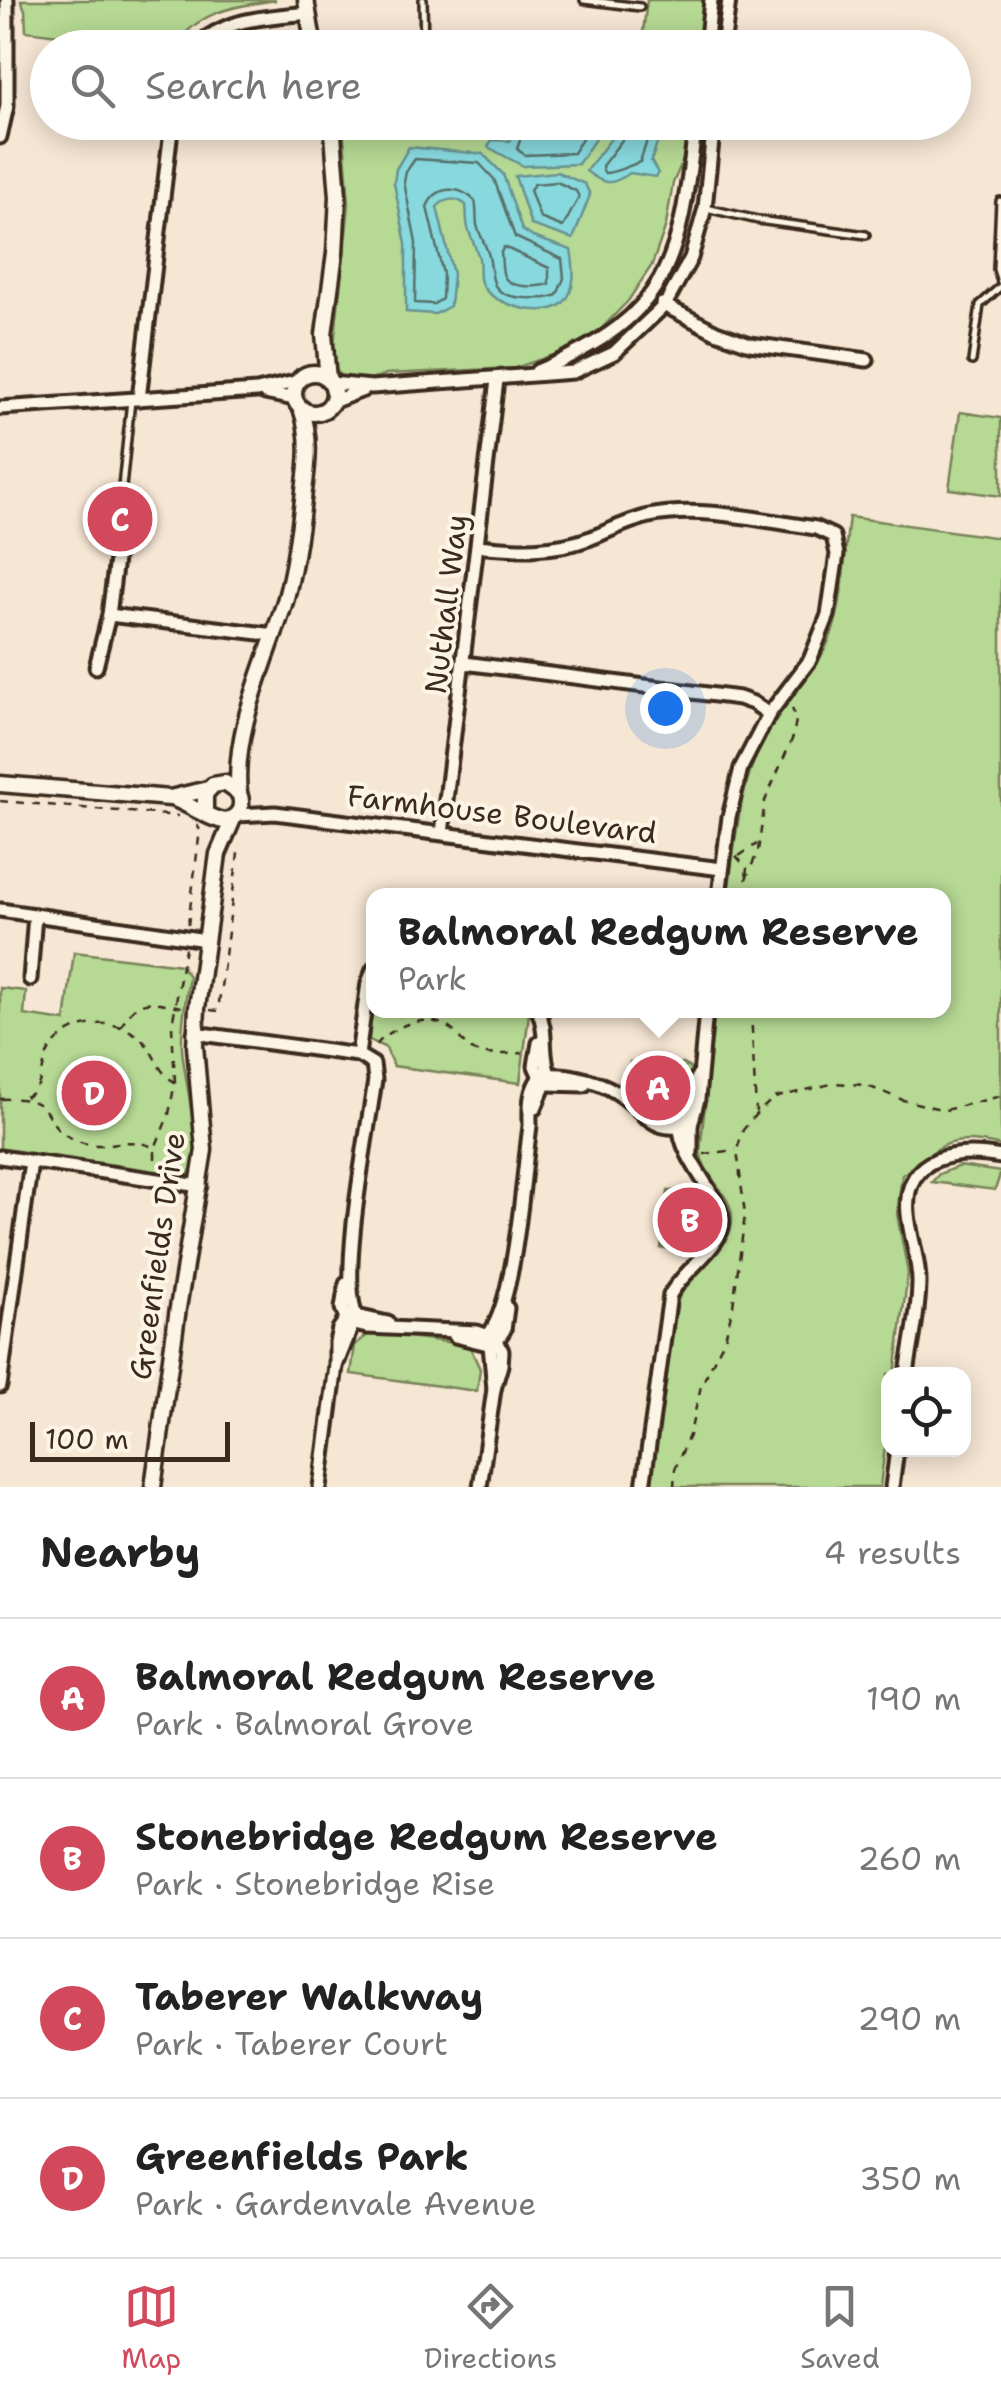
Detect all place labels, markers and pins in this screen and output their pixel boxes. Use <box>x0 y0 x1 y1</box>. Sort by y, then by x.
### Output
pin: C <box>88 482 152 556</box>
pin: A <box>626 1050 690 1126</box>
pin: D <box>62 1056 126 1130</box>
pin: B <box>658 1182 722 1258</box>

